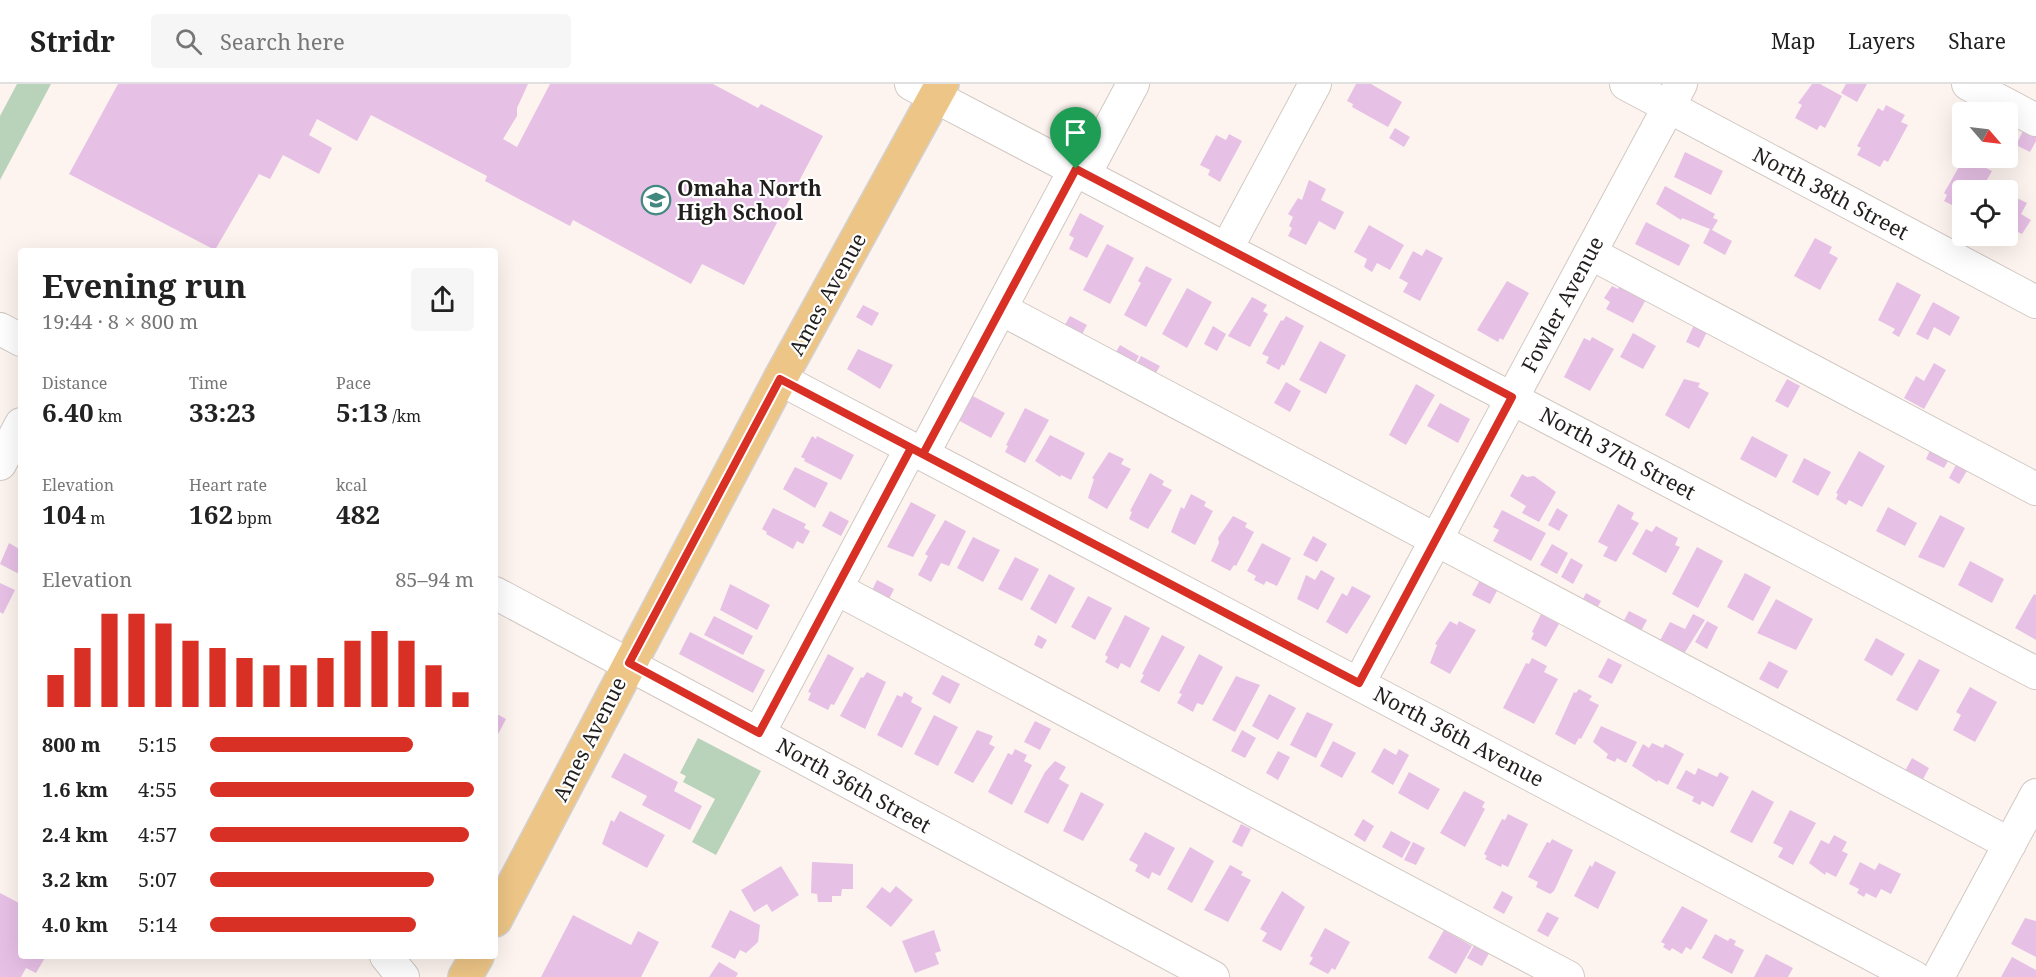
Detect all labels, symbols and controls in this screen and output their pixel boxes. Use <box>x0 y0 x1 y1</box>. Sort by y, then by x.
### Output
search box <box>151 14 571 68</box>
text: Stridr <box>30 22 115 60</box>
icon: search <box>172 25 205 58</box>
text: Search here <box>220 26 345 56</box>
text: Map <box>1771 27 1815 55</box>
text: Layers <box>1848 27 1915 55</box>
text: Share <box>1948 27 2006 55</box>
north arrow <box>1952 102 2018 168</box>
map controls <box>1952 102 2018 246</box>
pin <box>1050 107 1101 169</box>
icon: arrive <box>1059 116 1092 149</box>
street label: North 38th Street <box>1748 140 1914 246</box>
place label: Omaha North High School <box>677 174 822 226</box>
button: locate <box>1952 180 2018 246</box>
school or university icon: Omaha North High School <box>640 184 672 216</box>
street label: Ames Avenue <box>782 228 872 360</box>
street label: Fowler Avenue <box>1514 231 1610 377</box>
text: Evening run <box>42 263 246 308</box>
button: share <box>411 268 474 331</box>
text: 19:44 · 8 × 800 m <box>42 308 198 335</box>
text: Distance <box>42 372 107 394</box>
text: Time <box>189 372 228 394</box>
text: Pace <box>336 372 371 394</box>
text: 6.40 <box>42 394 94 430</box>
text: 33:23 <box>189 394 256 430</box>
text: 5:13 <box>336 394 388 430</box>
street label: North 37th Street <box>1535 400 1701 506</box>
text: km <box>94 405 122 427</box>
text: /km <box>388 405 421 427</box>
text: Elevation <box>42 474 114 496</box>
text: Heart rate <box>189 474 267 496</box>
text: kcal <box>336 474 367 496</box>
text: 104 <box>42 496 86 532</box>
text: 162 <box>189 496 233 532</box>
text: 482 <box>336 496 380 532</box>
text: m <box>86 507 105 529</box>
text: bpm <box>233 507 272 529</box>
text: Elevation <box>42 566 132 593</box>
text: 85–94 m <box>395 566 474 593</box>
street label: Ames Avenue <box>546 672 632 806</box>
street label: North 36th Avenue <box>1369 679 1549 793</box>
text: 800 m <box>42 731 101 758</box>
text: 5:15 <box>138 731 177 758</box>
street label: North 36th Street <box>772 731 936 839</box>
text: 1.6 km <box>42 776 108 803</box>
text: 4:55 <box>138 776 177 803</box>
text: 2.4 km <box>42 821 108 848</box>
text: 4:57 <box>138 821 177 848</box>
text: 3.2 km <box>42 866 108 893</box>
text: 5:07 <box>138 866 177 893</box>
text: 4.0 km <box>42 911 108 938</box>
text: 5:14 <box>138 911 177 938</box>

